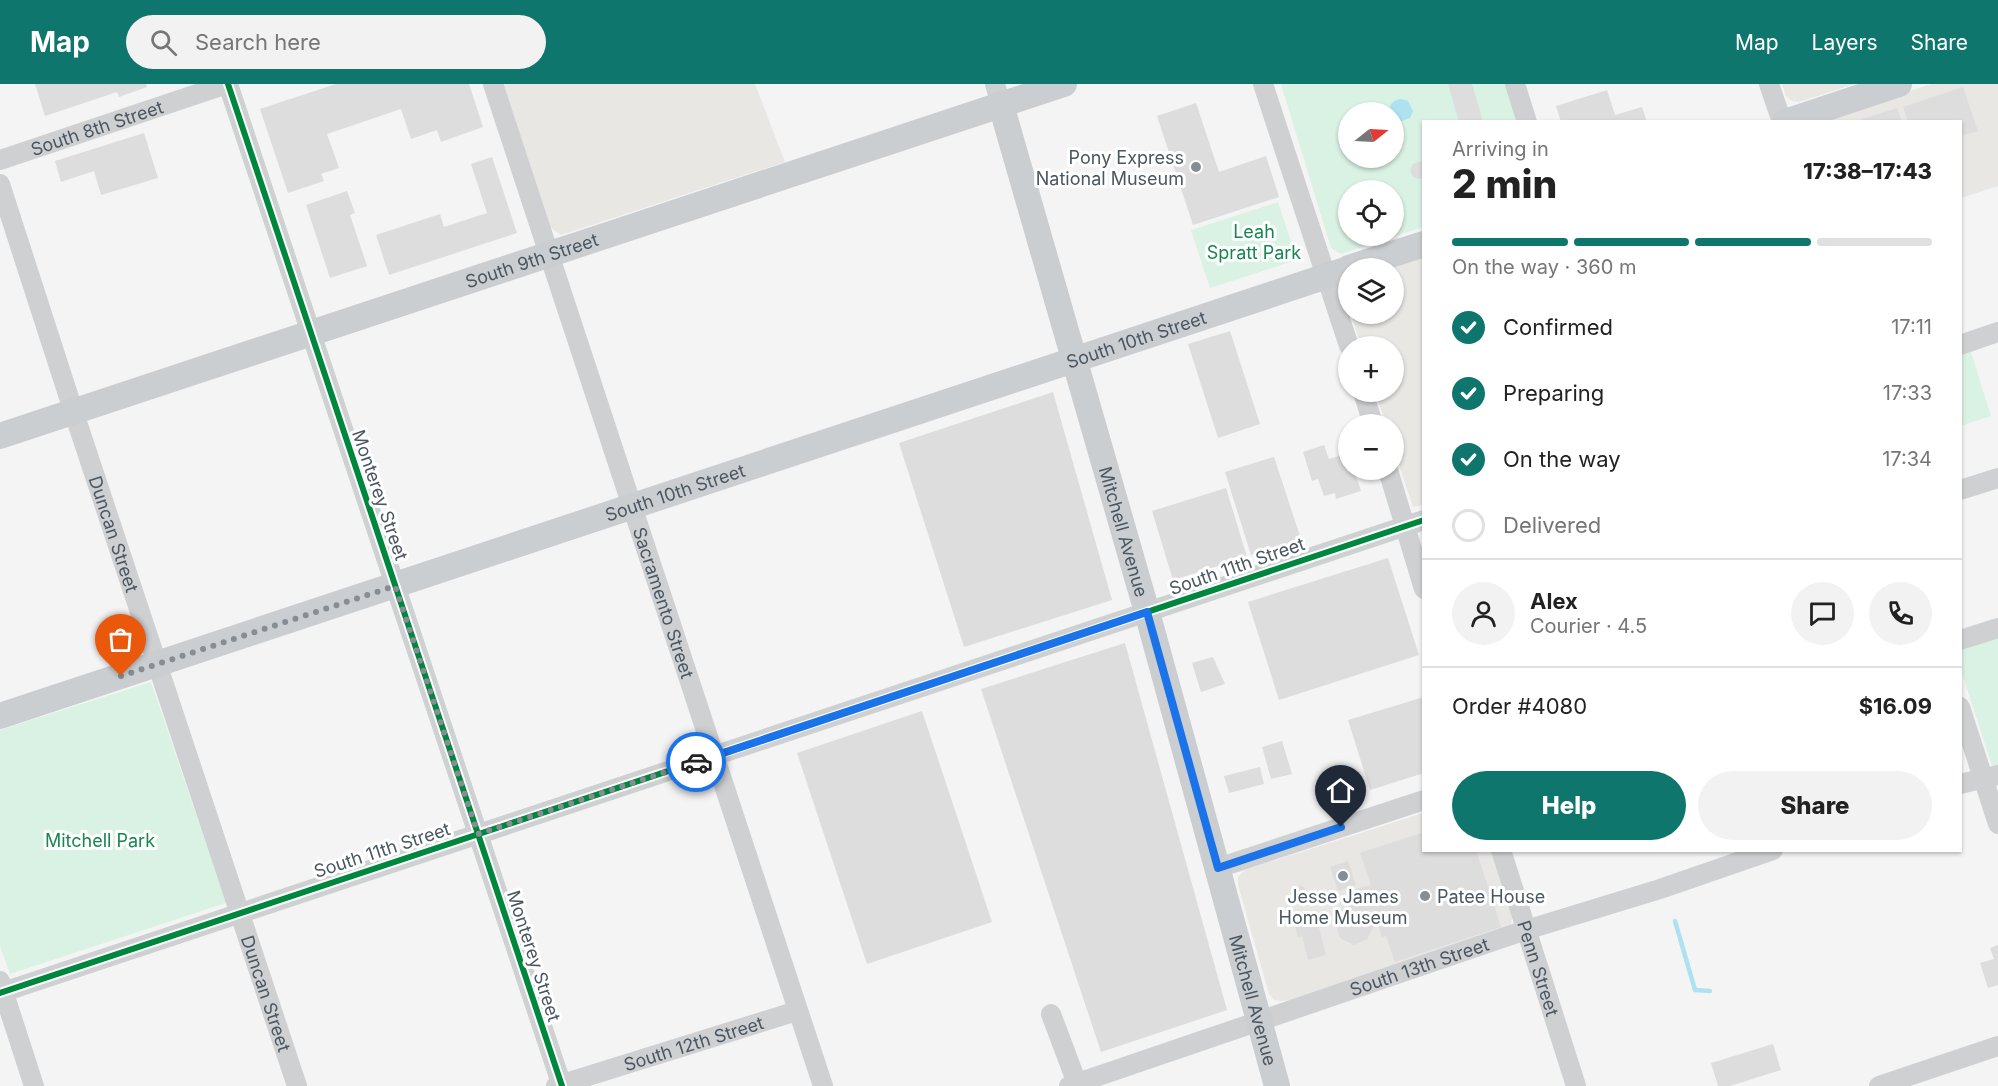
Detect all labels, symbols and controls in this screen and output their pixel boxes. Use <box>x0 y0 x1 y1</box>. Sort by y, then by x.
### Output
search box <box>126 15 546 69</box>
text: Map <box>30 25 90 59</box>
icon: search <box>147 26 180 59</box>
text: Search here <box>195 29 321 55</box>
text: Map <box>1735 30 1779 55</box>
text: Layers <box>1812 30 1878 55</box>
text: Share <box>1911 30 1968 55</box>
street label: South 8th Street <box>28 96 166 160</box>
north arrow <box>1338 102 1404 168</box>
map controls <box>1338 102 1404 480</box>
text: Arriving in <box>1452 137 1549 161</box>
place label: Pony Express National Museum <box>1036 147 1184 189</box>
text: 17:38–17:43 <box>1803 158 1932 184</box>
marker: Pony Express National Museum <box>1189 160 1203 174</box>
text: 2 min <box>1452 160 1557 207</box>
button: locate <box>1338 180 1404 246</box>
park label: Leah Spratt Park <box>1207 221 1301 263</box>
street label: South 9th Street <box>463 228 601 292</box>
text: On the way · 360 m <box>1452 255 1636 279</box>
button: layers <box>1338 258 1404 324</box>
street label: South 10th Street <box>1064 306 1209 372</box>
icon: check <box>1452 311 1485 344</box>
text: Confirmed <box>1503 314 1613 340</box>
text: 17:11 <box>1891 315 1932 339</box>
button: + <box>1338 336 1404 402</box>
icon: check <box>1452 377 1485 410</box>
text: Preparing <box>1503 380 1604 406</box>
text: 17:33 <box>1883 381 1932 405</box>
button: − <box>1338 414 1404 480</box>
street label: Monterey Street <box>348 427 412 563</box>
icon: check <box>1452 443 1485 476</box>
text: On the way <box>1503 446 1621 472</box>
text: 17:34 <box>1882 447 1932 471</box>
street label: South 10th Street <box>602 459 748 525</box>
street label: Mitchell Avenue <box>1095 464 1153 599</box>
street label: Duncan Street <box>85 473 143 595</box>
text: Delivered <box>1503 512 1601 538</box>
street label: Sacramento Street <box>629 524 699 681</box>
street label: South 11th Street <box>1167 533 1308 599</box>
button: person <box>1452 582 1515 645</box>
button: chat <box>1791 582 1854 645</box>
button: phone <box>1869 582 1932 645</box>
text: Alex <box>1530 588 1578 614</box>
pin <box>95 614 146 676</box>
text: Courier · 4.5 <box>1530 614 1647 638</box>
icon: bag <box>104 623 137 656</box>
text: Order #4080 <box>1452 693 1587 719</box>
text: $16.09 <box>1859 693 1932 719</box>
courier <box>666 732 726 792</box>
icon: car <box>680 746 713 779</box>
pin <box>1315 765 1366 827</box>
button: Help <box>1452 771 1686 840</box>
button: Share <box>1698 771 1932 840</box>
icon: home <box>1324 774 1357 807</box>
street label: South 11th Street <box>311 818 453 882</box>
park label: Mitchell Park <box>45 830 155 851</box>
marker: Jesse James Home Museum <box>1336 869 1350 883</box>
place label: Jesse James Home Museum <box>1279 886 1407 928</box>
place label: Patee House <box>1437 886 1545 907</box>
street label: Monterey Street <box>503 888 565 1024</box>
marker: Patee House <box>1418 889 1432 903</box>
street label: Penn Street <box>1514 918 1564 1019</box>
street label: Duncan Street <box>237 932 295 1054</box>
street label: Mitchell Avenue <box>1225 932 1281 1068</box>
street label: South 13th Street <box>1347 933 1492 1000</box>
street label: South 12th Street <box>621 1012 766 1075</box>

